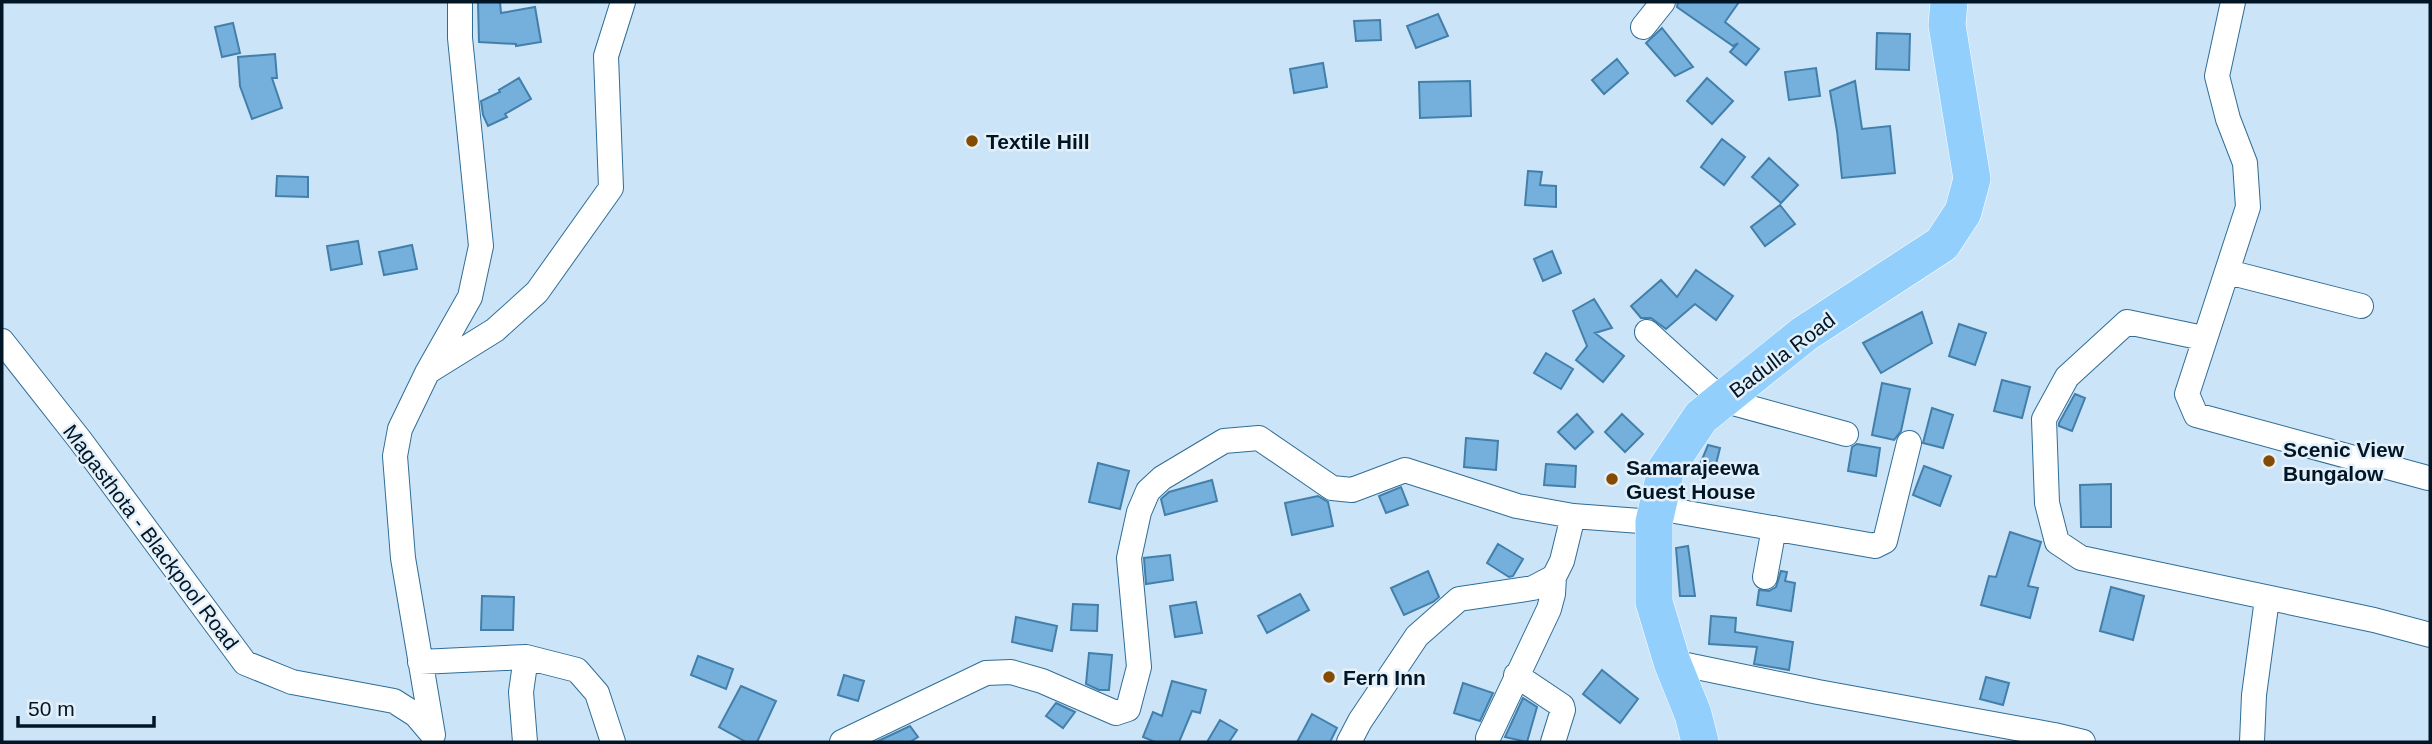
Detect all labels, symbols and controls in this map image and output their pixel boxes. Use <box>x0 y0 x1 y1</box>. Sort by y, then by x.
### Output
place label: Textile Hill <box>986 130 1089 153</box>
marker: Textile Hill <box>964 133 980 149</box>
street label: Badulla Road <box>1725 308 1839 402</box>
street label: Magasthota - Blackpool Road <box>59 420 243 654</box>
place label: Scenic View Bungalow <box>2283 438 2405 485</box>
marker: Scenic View Bungalow <box>2261 453 2277 469</box>
place label: Samarajeewa Guest House <box>1626 456 1759 503</box>
marker: Samarajeewa Guest House <box>1604 471 1620 487</box>
place label: Fern Inn <box>1343 666 1426 689</box>
marker: Fern Inn <box>1321 669 1337 685</box>
scale bar <box>18 684 154 728</box>
text: 50 m <box>28 697 75 720</box>

